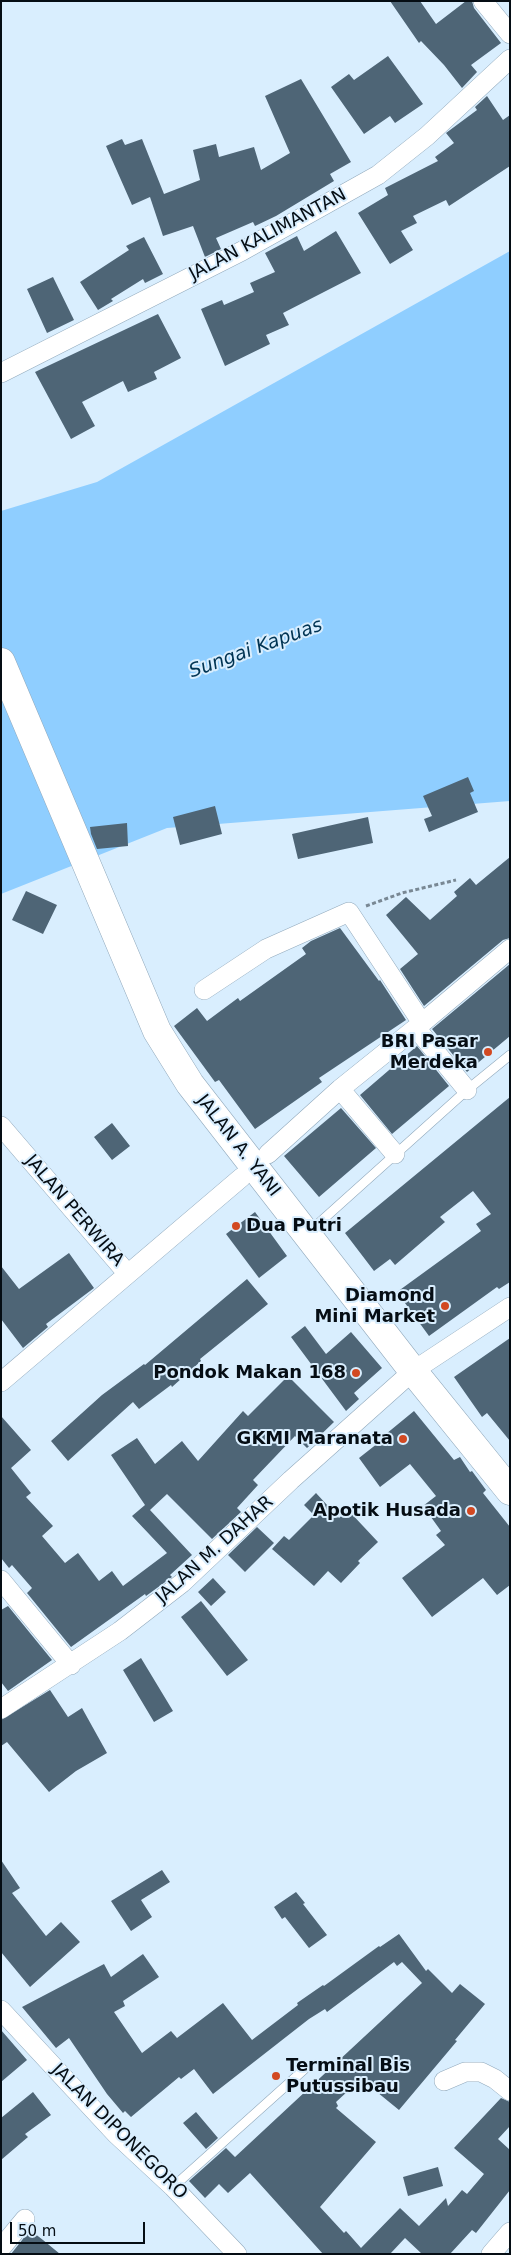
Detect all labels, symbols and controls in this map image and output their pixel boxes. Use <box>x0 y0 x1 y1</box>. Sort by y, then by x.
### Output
street label: JALAN KALIMANTAN <box>186 184 350 286</box>
water label: Sungai Kapuas <box>186 614 326 684</box>
place label: BRI Pasar Merdeka <box>381 1031 478 1074</box>
marker: BRI Pasar Merdeka <box>482 1046 494 1058</box>
street label: JALAN A. YANI <box>192 1091 284 1201</box>
street label: JALAN PERWIRA <box>20 1151 128 1271</box>
place label: Dua Putri <box>246 1215 342 1237</box>
marker: Dua Putri <box>230 1220 242 1232</box>
place label: Diamond Mini Market <box>314 1285 435 1328</box>
marker: Diamond Mini Market <box>439 1300 451 1312</box>
place label: Pondok Makan 168 <box>153 1362 346 1384</box>
marker: Pondok Makan 168 <box>350 1367 362 1379</box>
place label: GKMI Maranata <box>237 1428 393 1450</box>
marker: GKMI Maranata <box>397 1433 409 1445</box>
street label: JALAN M. DAHAR <box>152 1492 278 1608</box>
place label: Apotik Husada <box>313 1500 461 1522</box>
marker: Apotik Husada <box>465 1505 477 1517</box>
place label: Terminal Bis Putussibau <box>286 2055 410 2098</box>
street label: JALAN DIPONEGORO <box>47 2060 191 2204</box>
marker: Terminal Bis Putussibau <box>270 2070 282 2082</box>
scale bar <box>12 2212 148 2244</box>
text: 50 m <box>18 2222 56 2240</box>

